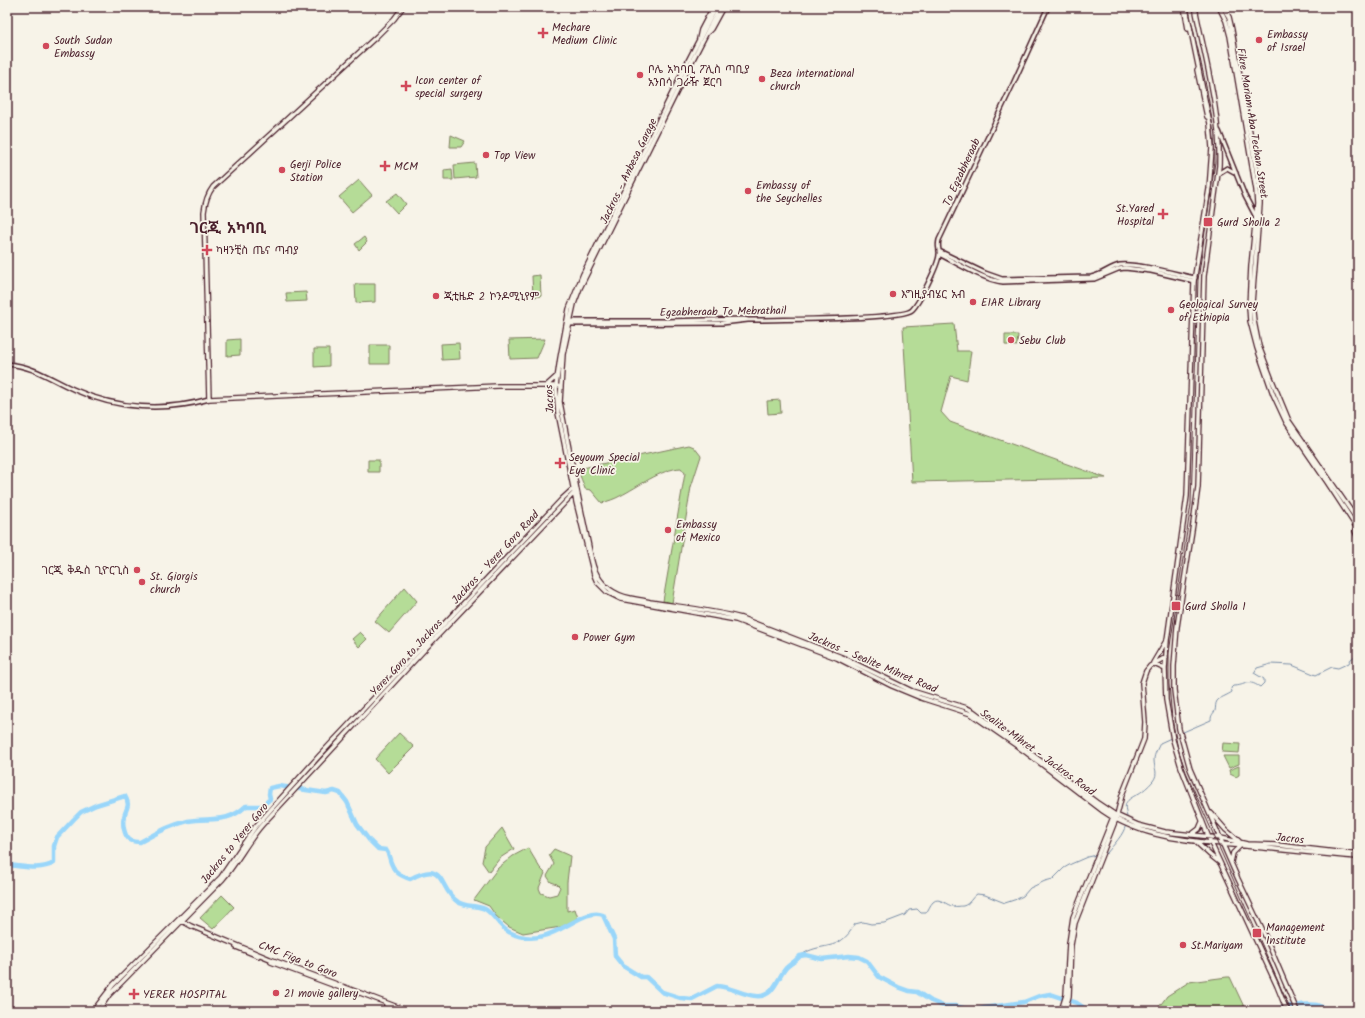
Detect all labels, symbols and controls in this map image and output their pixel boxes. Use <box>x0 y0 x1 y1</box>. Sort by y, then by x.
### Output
place label: Mechare Medium Clinic <box>552 19 618 50</box>
place label: Embassy of Israel <box>1267 26 1308 57</box>
marker: Mechare Medium Clinic <box>537 27 549 39</box>
place label: South Sudan Embassy <box>54 32 112 63</box>
marker: Embassy of Israel <box>1254 35 1264 45</box>
marker: South Sudan Embassy <box>41 41 51 51</box>
street label: Fikre Mariam Aba Techan Street <box>1231 47 1273 200</box>
place label: ቦሌ አካባቢ ፖሊስ ጣቢያ አንበሳ ጋራዥ ጀርባ <box>648 61 750 92</box>
place label: Beza international church <box>770 65 855 96</box>
marker: ቦሌ አካባቢ ፖሊስ ጣቢያ አንበሳ ጋራዥ ጀርባ <box>635 70 645 80</box>
place label: Icon center of special surgery <box>415 72 483 103</box>
marker: Beza international church <box>757 74 767 84</box>
marker: Icon center of special surgery <box>400 80 412 92</box>
street label: Jackros - Anbesa Garage <box>595 115 662 227</box>
street label: To Egzabheraab <box>938 135 986 209</box>
place label: Top View <box>494 147 536 165</box>
marker: Top View <box>481 150 491 160</box>
place label: Gerji Police Station <box>290 156 341 187</box>
place label: MCM <box>394 158 418 176</box>
marker: MCM <box>379 160 391 172</box>
marker: Gerji Police Station <box>277 165 287 175</box>
place label: Embassy of the Seychelles <box>756 177 823 208</box>
marker: Embassy of the Seychelles <box>743 186 753 196</box>
place label: St.Yared Hospital <box>1116 200 1154 231</box>
marker: St.Yared Hospital <box>1157 208 1169 220</box>
place label: Gurd Sholla 2 <box>1217 214 1281 232</box>
marker: Gurd Sholla 2 <box>1202 216 1214 228</box>
district label: ገርጂ አካባቢ <box>190 217 267 241</box>
place label: ካዛንቺስ ጤና ጣብያ <box>216 242 299 260</box>
marker: ካዛንቺስ ጤና ጣብያ <box>201 244 213 256</box>
place label: እግዚያብሄር አብ <box>901 286 965 304</box>
place label: ጂቲዜድ 2 ኮንዶሚኒየም <box>444 288 540 306</box>
marker: እግዚያብሄር አብ <box>888 289 898 299</box>
marker: ጂቲዜድ 2 ኮንዶሚኒየም <box>431 291 441 301</box>
place label: EIAR Library <box>981 294 1041 312</box>
place label: Geological Survey of Ethiopia <box>1179 296 1259 327</box>
marker: EIAR Library <box>968 297 978 307</box>
street label: Egzabheraab To Mebrathail <box>660 302 787 322</box>
marker: Geological Survey of Ethiopia <box>1166 305 1176 315</box>
place label: Sebu Club <box>1019 332 1066 350</box>
marker: Sebu Club <box>1006 335 1016 345</box>
street label: Jacros <box>540 384 560 414</box>
place label: Seyoum Special Eye Clinic <box>569 449 640 480</box>
marker: Seyoum Special Eye Clinic <box>554 457 566 469</box>
street label: Jackros - Yerer Goro Road <box>447 506 544 609</box>
place label: Embassy of Mexico <box>676 516 720 547</box>
marker: Embassy of Mexico <box>663 525 673 535</box>
place label: ገርጂ ቅዱስ ጊዮርጊስ <box>42 562 129 580</box>
marker: ገርጂ ቅዱስ ጊዮርጊስ <box>132 565 142 575</box>
place label: St. Giorgis church <box>150 568 198 599</box>
marker: St. Giorgis church <box>137 577 147 587</box>
place label: Gurd Sholla 1 <box>1185 598 1246 616</box>
marker: Gurd Sholla 1 <box>1170 600 1182 612</box>
street label: Yerer Goro to Jackros <box>366 615 448 700</box>
street label: Jackros - Sealite Mihret Road <box>805 627 941 699</box>
place label: Power Gym <box>583 629 635 647</box>
marker: Power Gym <box>570 632 580 642</box>
street label: Sealite Mihret - Jackros Road <box>976 705 1099 801</box>
street label: Jackros to Yerer Goro <box>196 799 273 888</box>
street label: Jacros <box>1275 829 1305 849</box>
place label: Management Institute <box>1266 919 1326 950</box>
marker: Management Institute <box>1251 927 1263 939</box>
street label: CMC Figa to Goro <box>255 937 340 983</box>
place label: St.Mariyam <box>1191 937 1243 955</box>
marker: St.Mariyam <box>1178 940 1188 950</box>
place label: 21 movie gallery <box>284 985 359 1003</box>
place label: YERER HOSPITAL <box>143 986 227 1004</box>
marker: YERER HOSPITAL <box>128 988 140 1000</box>
marker: 21 movie gallery <box>271 988 281 998</box>

